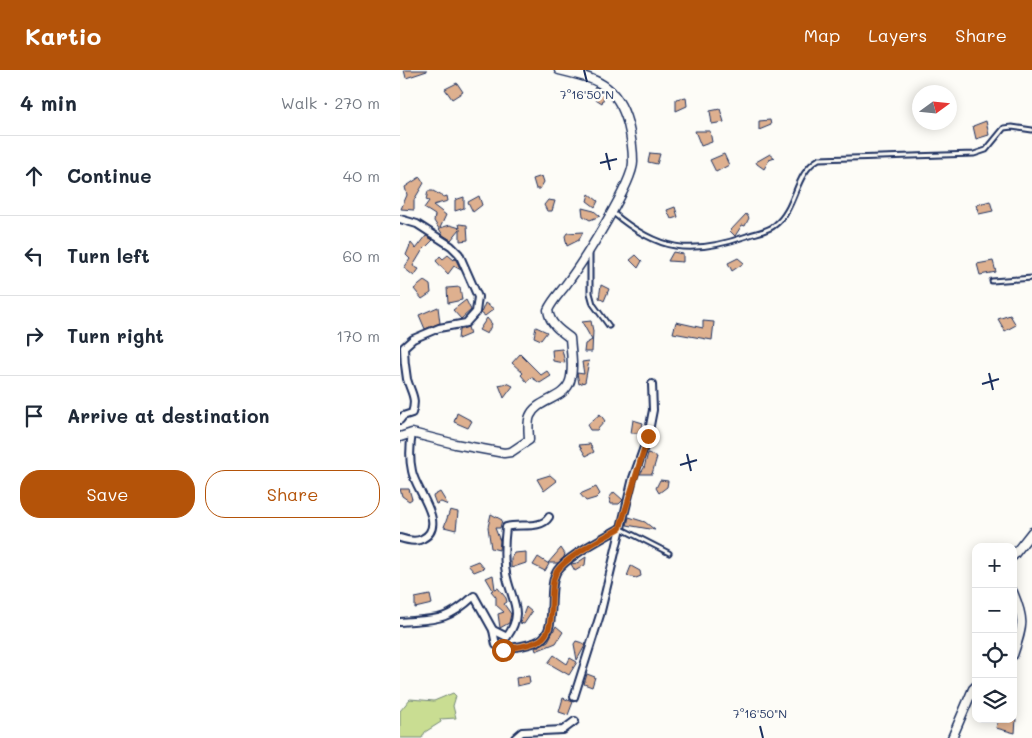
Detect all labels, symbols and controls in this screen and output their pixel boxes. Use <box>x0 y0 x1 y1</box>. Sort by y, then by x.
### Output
text: Kartio <box>25 20 101 51</box>
text: Map <box>804 23 840 47</box>
text: Layers <box>868 23 927 47</box>
text: Share <box>955 23 1007 47</box>
north arrow <box>912 85 957 130</box>
text: 7°16'50"N <box>560 86 614 102</box>
text: 4 min <box>20 89 77 116</box>
text: Walk · 270 m <box>281 92 380 113</box>
icon: ahead <box>20 162 48 190</box>
text: Continue <box>67 163 152 188</box>
text: 40 m <box>343 165 380 186</box>
icon: left <box>20 242 48 270</box>
text: Turn left <box>67 243 150 268</box>
text: 60 m <box>343 245 380 266</box>
icon: right <box>20 322 48 350</box>
text: Turn right <box>67 323 164 348</box>
text: 170 m <box>336 325 380 346</box>
icon: arrive <box>20 402 48 430</box>
text: Arrive at destination <box>67 403 270 428</box>
route end <box>637 425 660 448</box>
button: Save <box>20 470 195 518</box>
button: Share <box>205 470 380 518</box>
map controls <box>972 543 1017 723</box>
button: + <box>972 543 1017 588</box>
button: − <box>972 588 1017 633</box>
button: locate <box>972 633 1017 678</box>
route start <box>492 639 515 662</box>
button: layers <box>972 678 1017 723</box>
text: 7°16'50"N <box>733 705 787 721</box>

